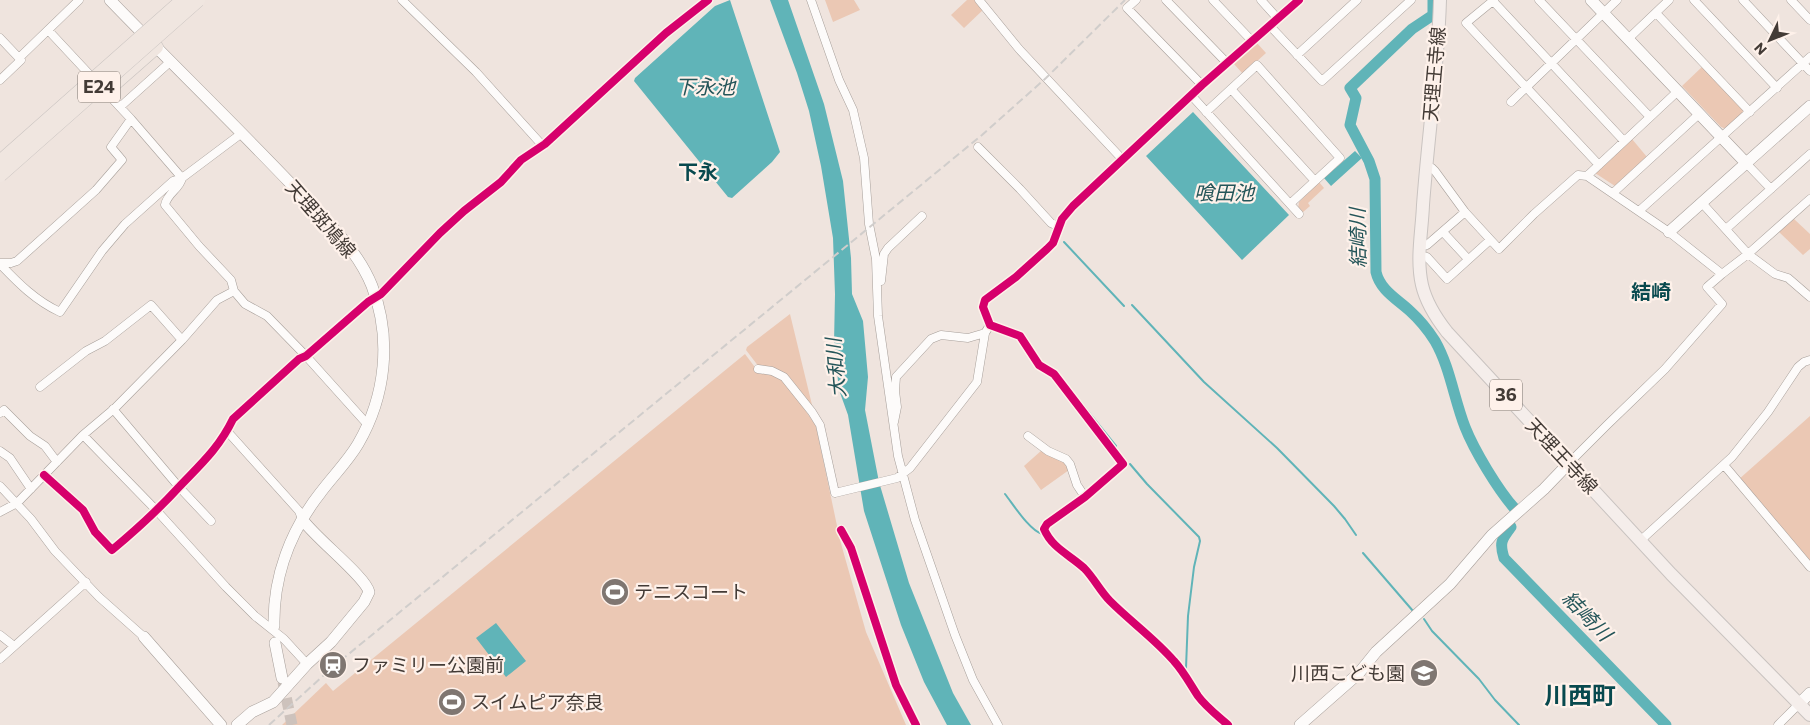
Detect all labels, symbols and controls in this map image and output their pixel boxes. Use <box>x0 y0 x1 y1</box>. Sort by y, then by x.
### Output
north arrow <box>1745 15 1795 65</box>
street label: 天理王寺線 <box>1418 26 1449 122</box>
text: N <box>1750 40 1770 59</box>
road number: E24 <box>78 72 120 102</box>
water label: 下永池 <box>675 74 737 98</box>
district label: 下永 <box>678 159 718 183</box>
street label: 天理斑鳩線 <box>282 175 361 262</box>
water label: 喰田池 <box>1194 180 1256 204</box>
water label: 結崎川 <box>1344 206 1370 268</box>
district label: 結崎 <box>1631 279 1671 303</box>
water label: 大和川 <box>820 335 850 399</box>
road number: 36 <box>1490 380 1522 410</box>
street label: 天理王寺線 <box>1522 413 1603 498</box>
sports icon: テニスコート <box>600 577 630 607</box>
place label: テニスコート <box>634 580 748 603</box>
water label: 結崎川 <box>1558 585 1619 647</box>
station icon: ファミリー公園前 <box>318 650 348 680</box>
place label: ファミリー公園前 <box>352 653 504 676</box>
school or university icon: 川西こども園 <box>1409 658 1439 688</box>
place label: 川西こども園 <box>1291 661 1405 684</box>
district label: 川西町 <box>1544 680 1616 709</box>
sports icon: スイムピア奈良 <box>437 687 467 717</box>
place label: スイムピア奈良 <box>471 690 604 713</box>

